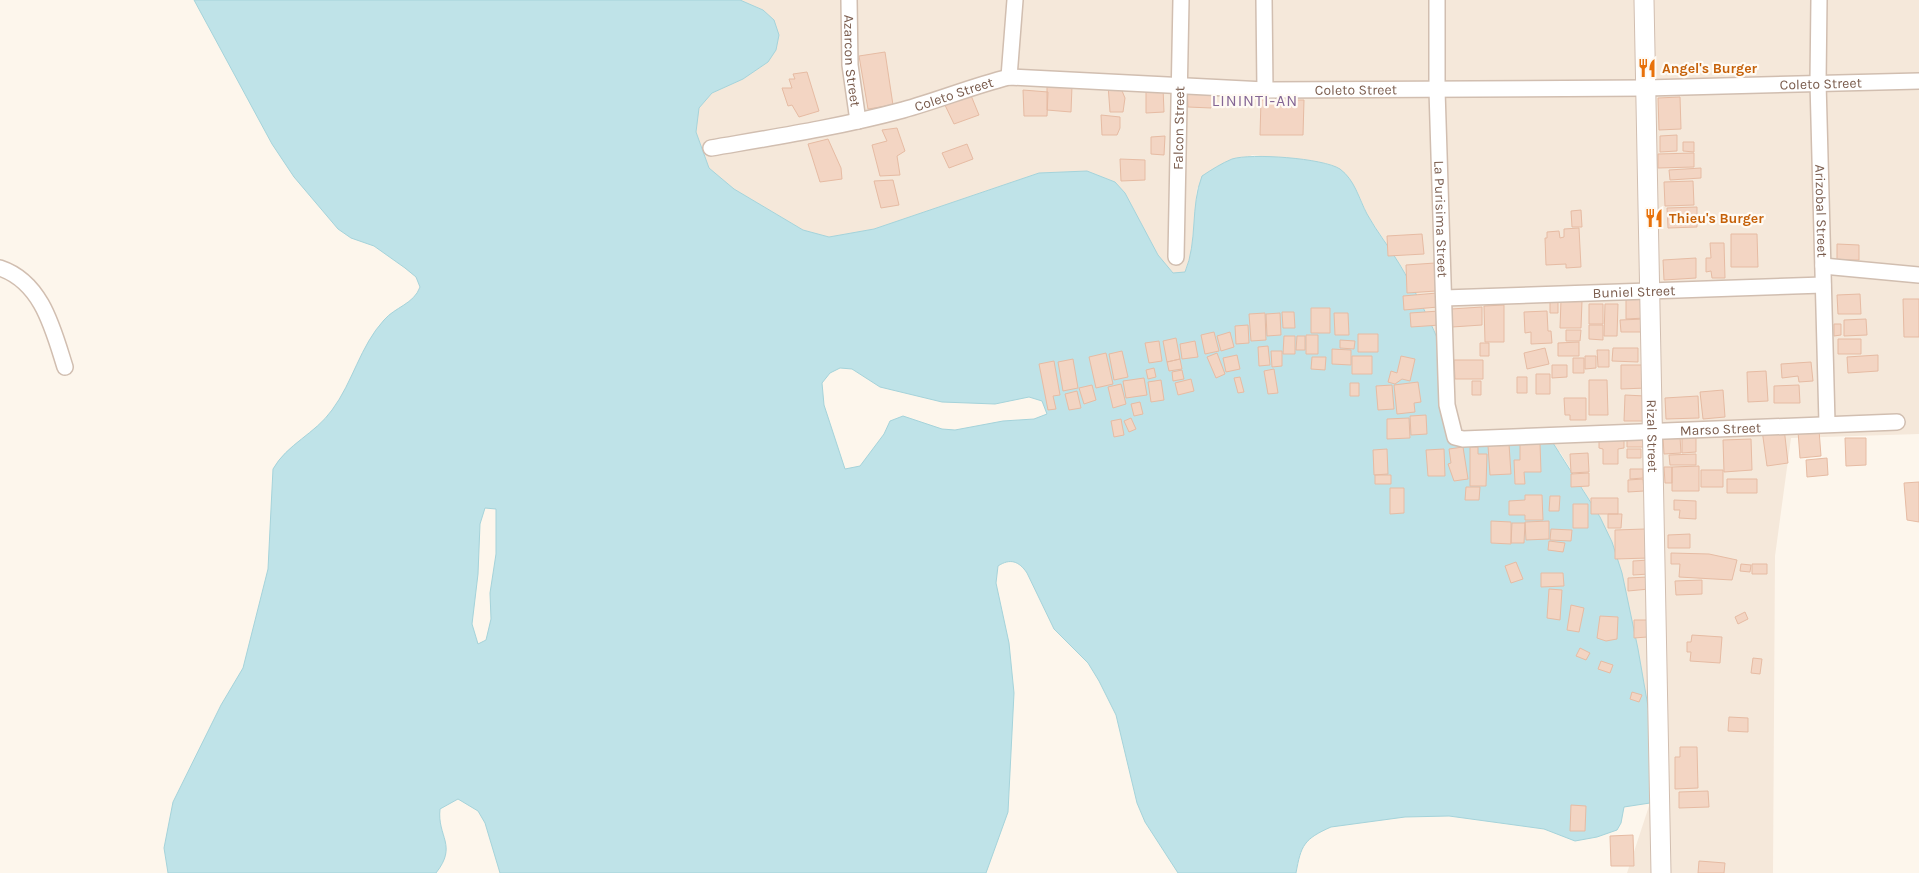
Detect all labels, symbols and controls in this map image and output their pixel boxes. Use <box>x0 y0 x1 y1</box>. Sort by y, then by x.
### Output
street label: Azarcon Street <box>841 15 864 108</box>
restaurant icon: Angel's Burger <box>1636 57 1658 79</box>
place label: Angel's Burger <box>1662 60 1758 77</box>
street label: Coleto Street <box>912 73 995 115</box>
street label: Coleto Street <box>1780 74 1862 93</box>
street label: Coleto Street <box>1315 81 1397 98</box>
street label: Falcon Street <box>1169 86 1188 170</box>
district label: LININTI-AN <box>1212 91 1298 110</box>
street label: La Purisima Street <box>1431 160 1451 278</box>
street label: Arizobal Street <box>1812 164 1831 258</box>
restaurant icon: Thieu's Burger <box>1643 207 1665 229</box>
place label: Thieu's Burger <box>1669 210 1764 227</box>
street label: Buniel Street <box>1592 282 1676 301</box>
street label: Rizal Street <box>1643 399 1662 473</box>
street label: Marso Street <box>1679 419 1761 439</box>

